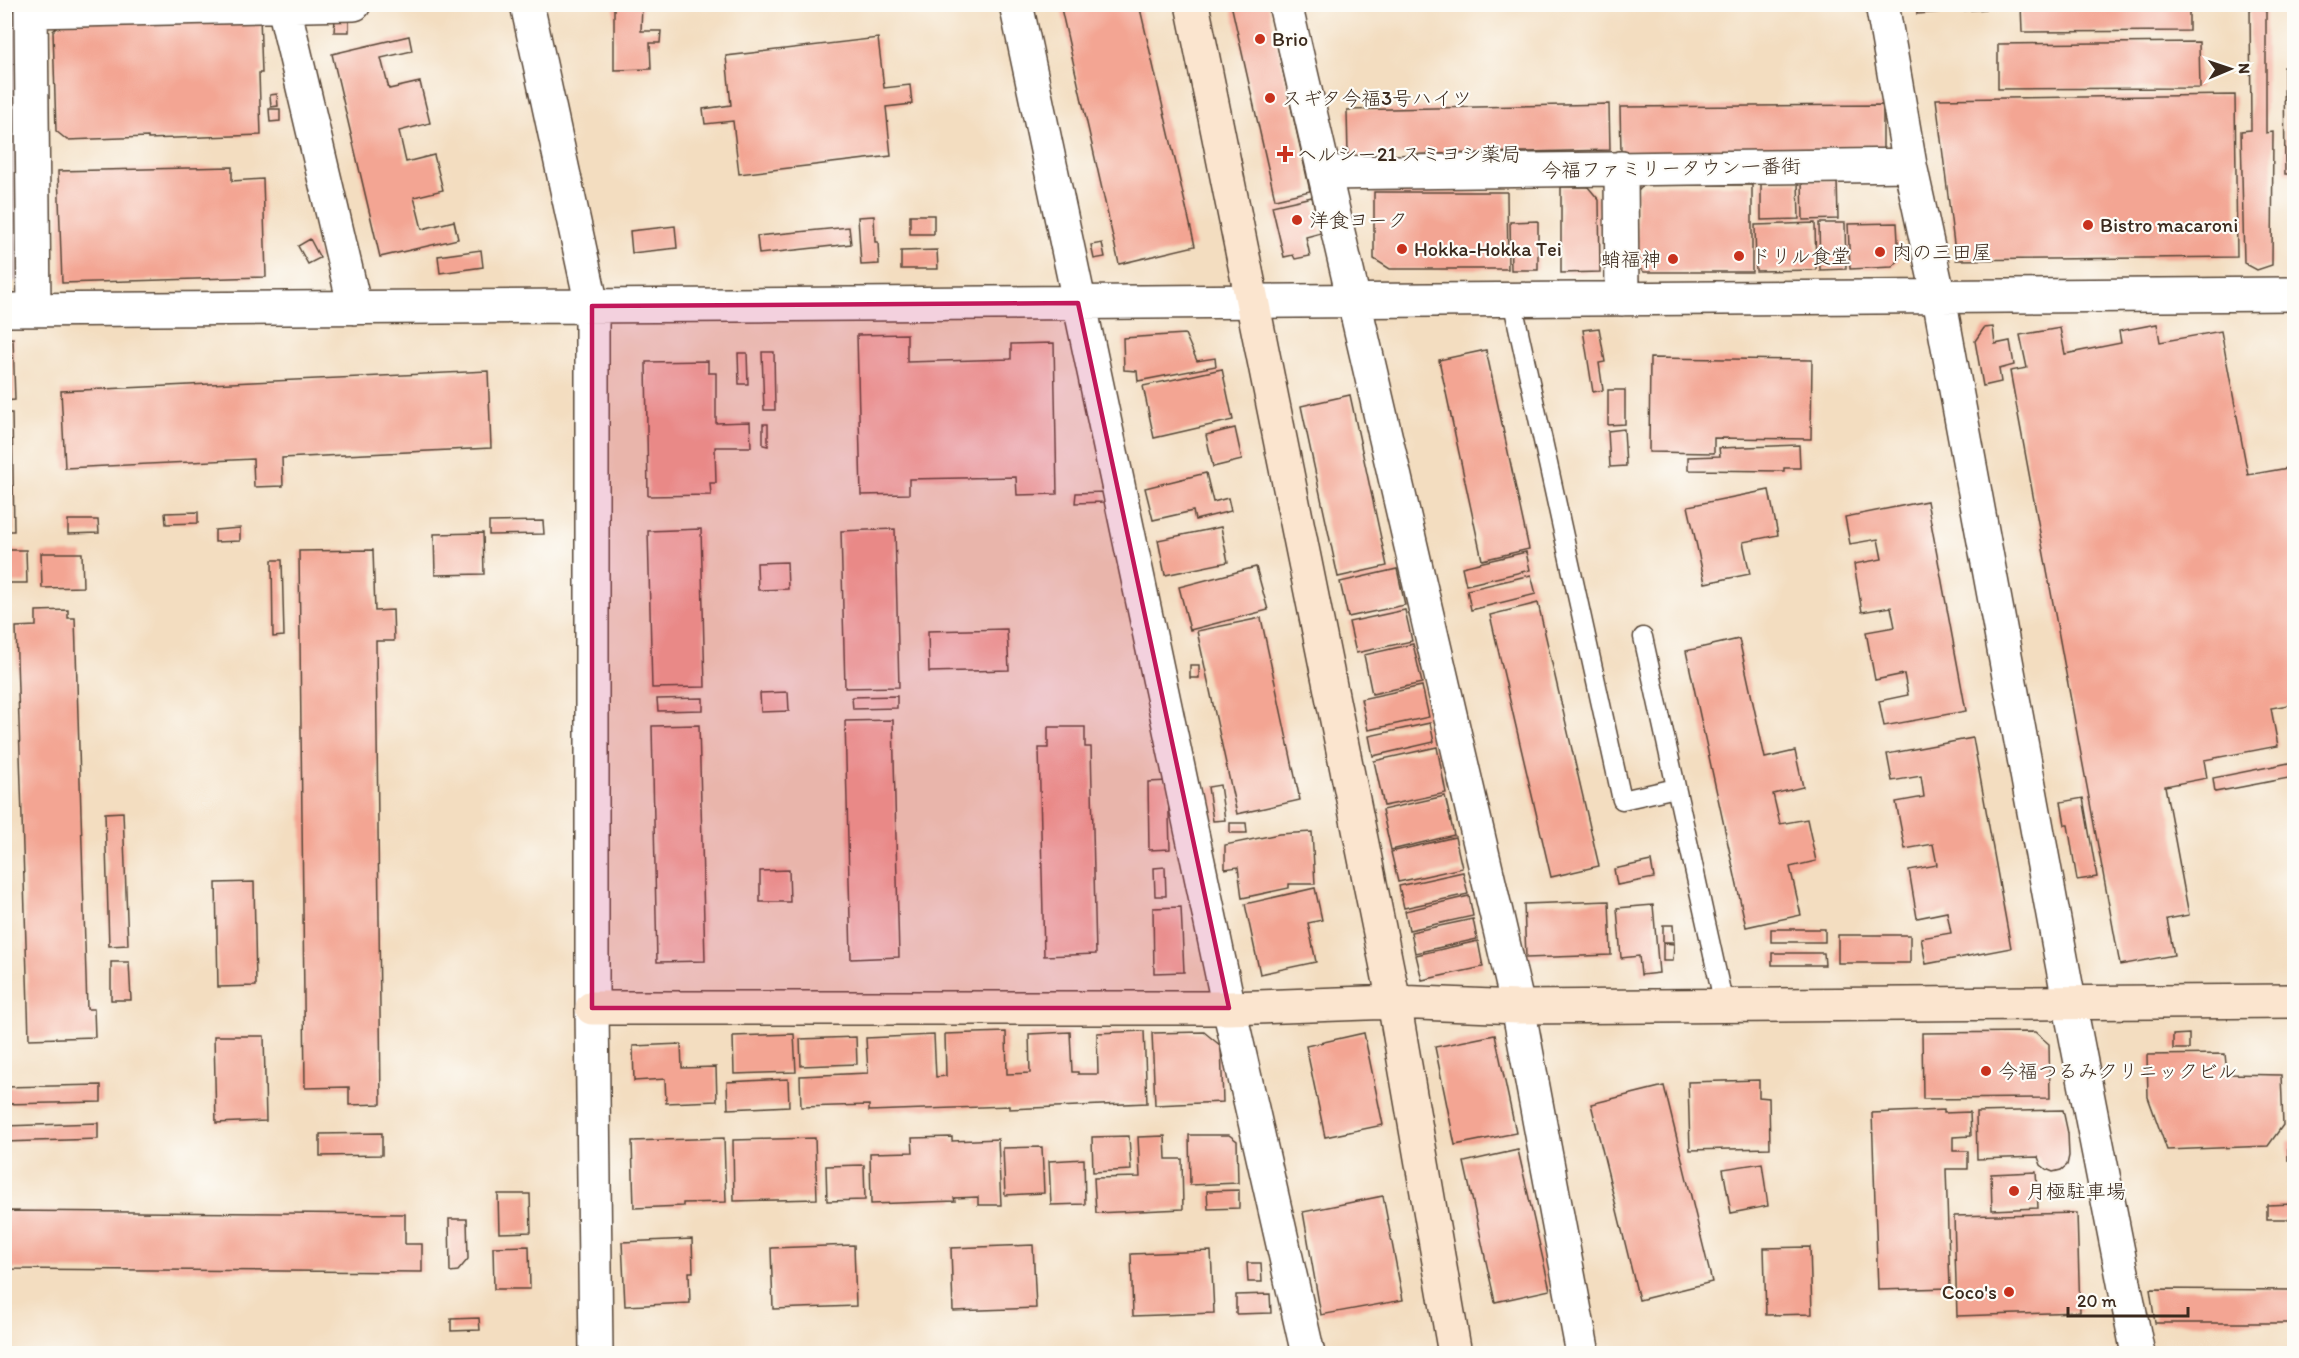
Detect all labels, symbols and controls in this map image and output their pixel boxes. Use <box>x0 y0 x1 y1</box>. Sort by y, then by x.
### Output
place label: Brio <box>1272 27 1308 51</box>
marker: Brio <box>1253 32 1267 46</box>
north arrow <box>2200 39 2260 99</box>
text: N <box>2235 63 2254 74</box>
place label: スギタ今福3号ハイツ <box>1282 86 1472 110</box>
marker: スギタ今福3号ハイツ <box>1263 91 1277 105</box>
place label: ヘルシー21 スミヨシ薬局 <box>1297 142 1521 166</box>
marker: ヘルシー21 スミヨシ薬局 <box>1278 147 1292 161</box>
street label: 今福ファミリータウン一番街 <box>1541 154 1801 182</box>
place label: 洋食ヨーク <box>1309 208 1408 232</box>
marker: 洋食ヨーク <box>1290 213 1304 227</box>
place label: Bistro macaroni <box>2100 213 2238 237</box>
marker: Bistro macaroni <box>2081 218 2095 232</box>
place label: Hokka-Hokka Tei <box>1414 237 1562 261</box>
place label: 肉の三田屋 <box>1892 240 1992 264</box>
marker: Hokka-Hokka Tei <box>1395 242 1409 256</box>
place label: ドリル食堂 <box>1751 244 1851 268</box>
marker: 肉の三田屋 <box>1873 245 1887 259</box>
place label: 蛸福神 <box>1601 247 1661 271</box>
marker: ドリル食堂 <box>1732 249 1746 263</box>
marker: 蛸福神 <box>1666 252 1680 266</box>
place label: 今福つるみクリニックビル <box>1998 1059 2238 1083</box>
marker: 今福つるみクリニックビル <box>1979 1064 1993 1078</box>
place label: 月極駐車場 <box>2026 1179 2126 1203</box>
marker: 月極駐車場 <box>2007 1184 2021 1198</box>
place label: Coco's <box>1942 1280 1997 1304</box>
scale bar <box>2068 1280 2188 1318</box>
marker: Coco's <box>2002 1285 2016 1299</box>
text: 20 m <box>2077 1290 2117 1312</box>

